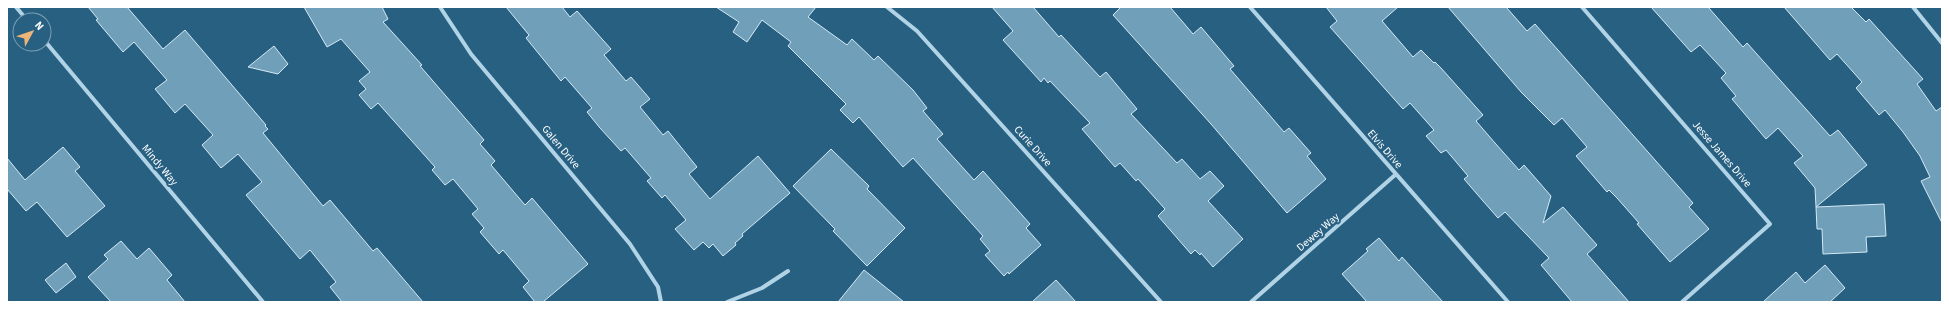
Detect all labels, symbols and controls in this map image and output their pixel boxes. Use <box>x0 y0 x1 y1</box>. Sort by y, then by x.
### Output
north arrow <box>12 12 52 52</box>
text: N <box>31 18 47 34</box>
street label: Jesse James Drive <box>1689 118 1755 191</box>
street label: Galen Drive <box>538 122 584 172</box>
street label: Curie Drive <box>1011 122 1056 170</box>
street label: Elvis Drive <box>1364 126 1406 172</box>
street label: Mindy Way <box>138 141 182 189</box>
street label: Dewey Way <box>1293 209 1343 255</box>

